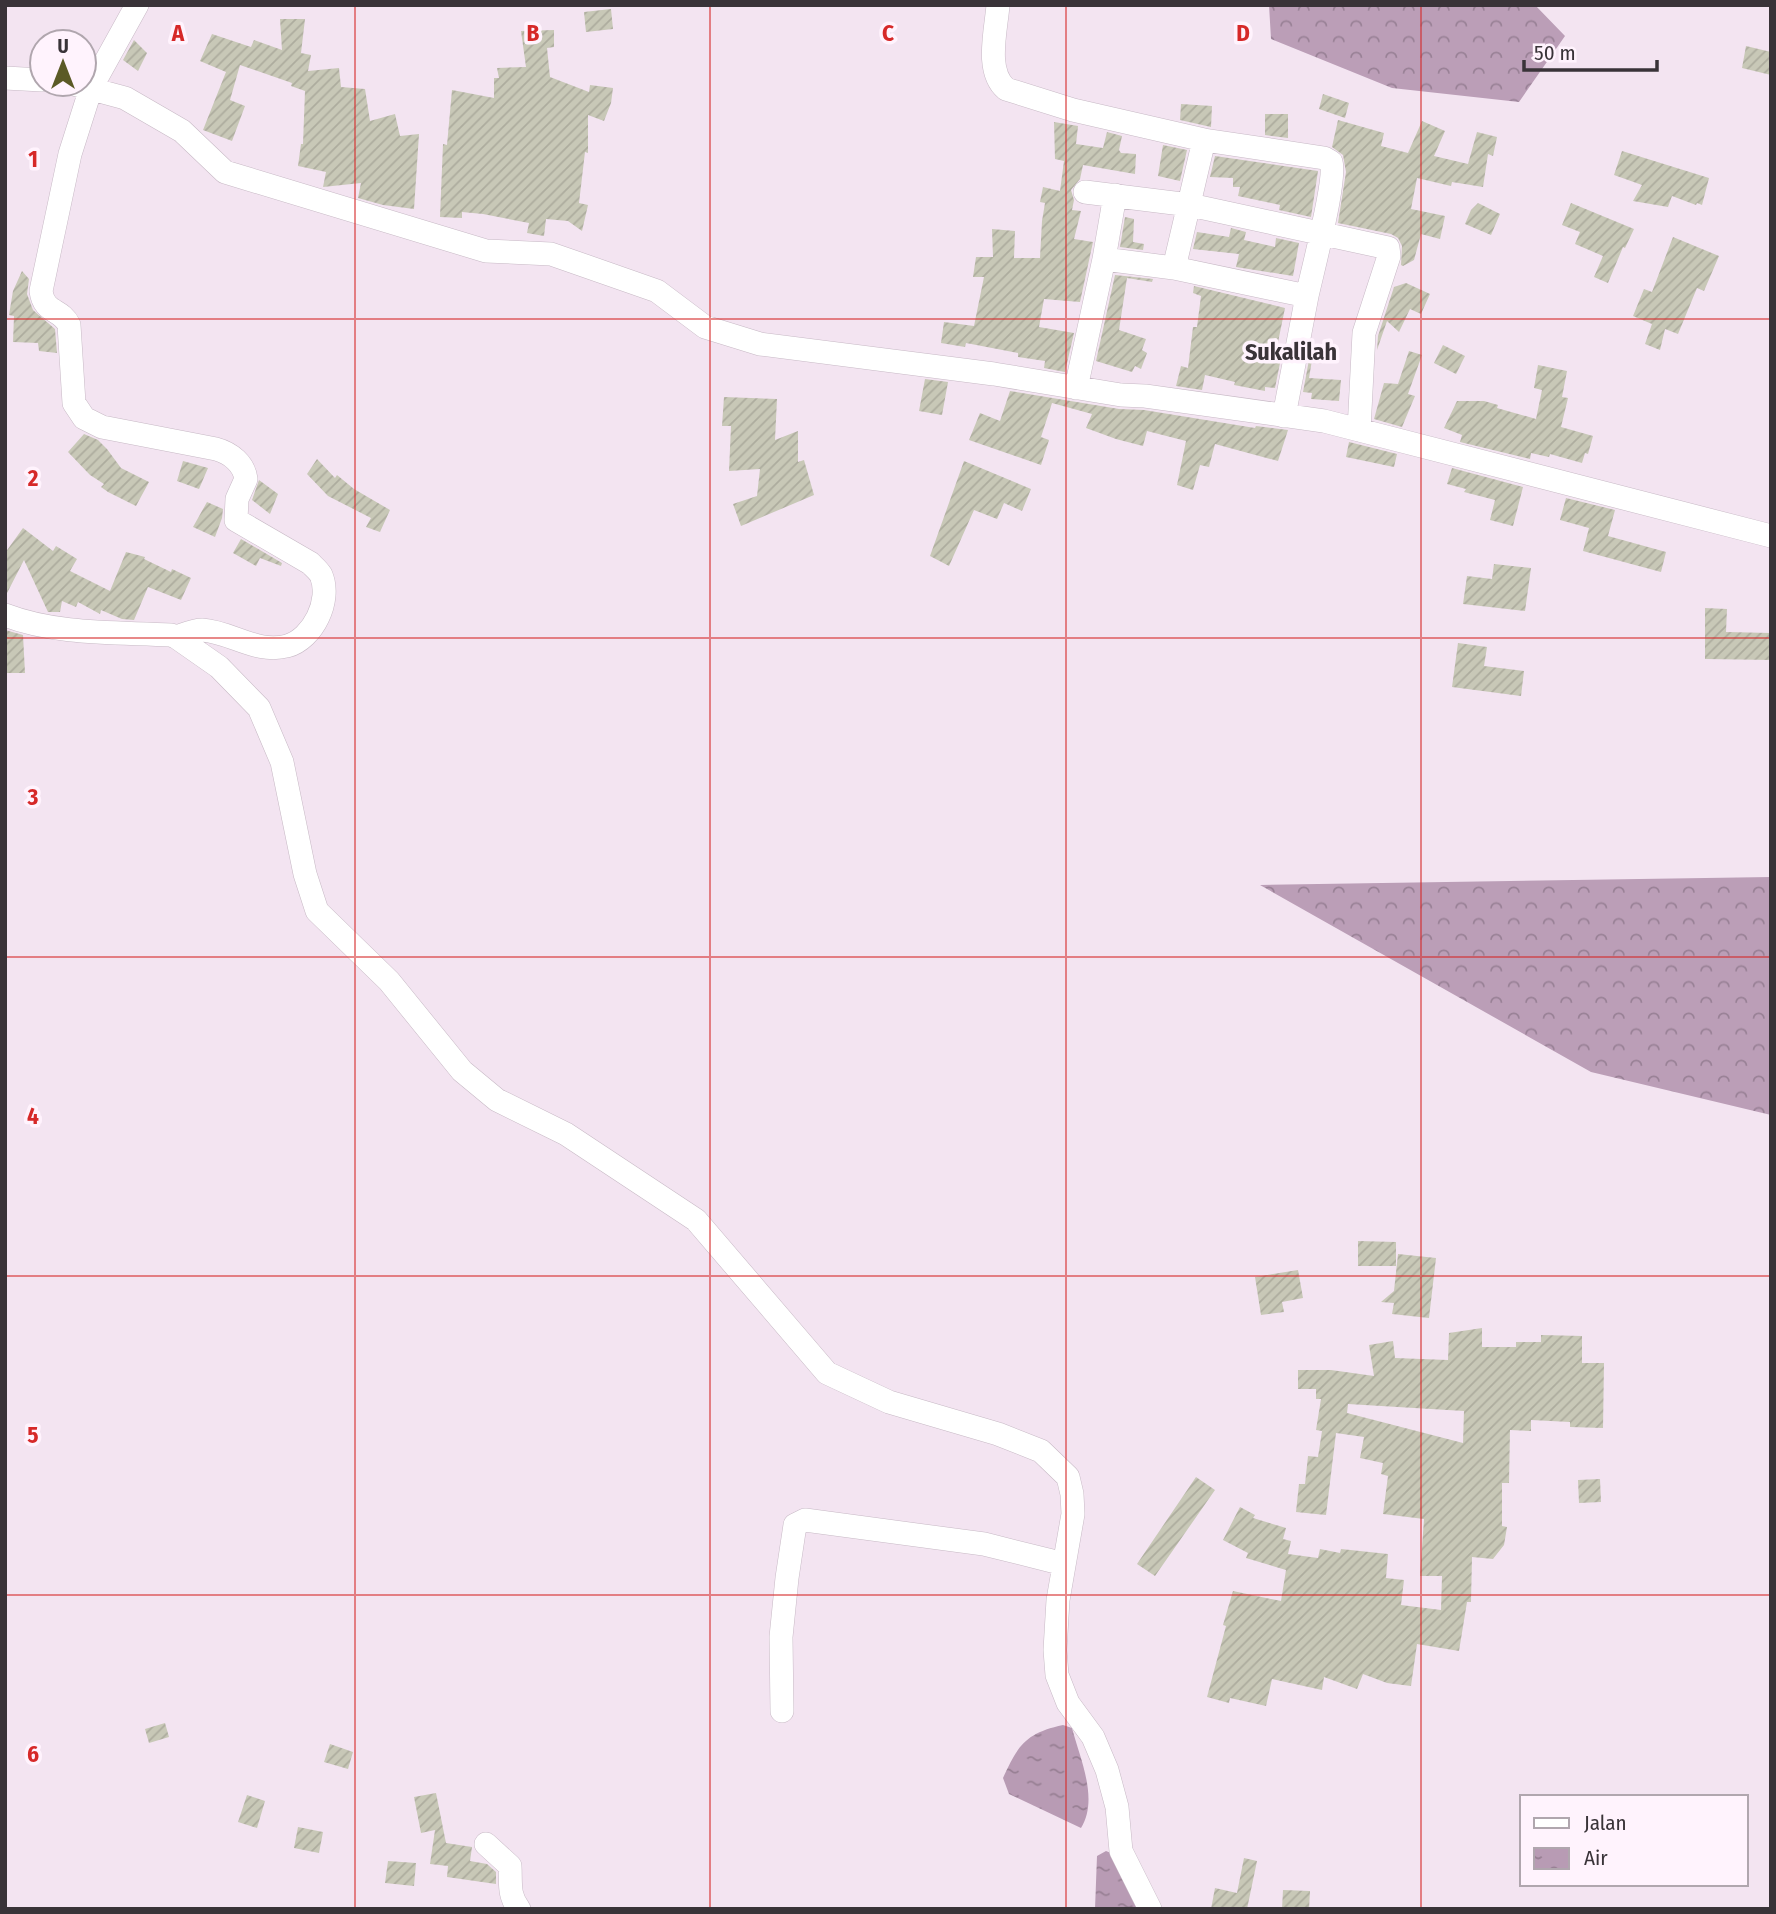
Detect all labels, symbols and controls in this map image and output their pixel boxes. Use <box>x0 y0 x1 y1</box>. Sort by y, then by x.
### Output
text: A <box>171 19 185 47</box>
text: B <box>527 19 540 47</box>
text: C <box>882 19 894 47</box>
text: D <box>1236 19 1250 47</box>
north arrow <box>28 28 98 98</box>
scale bar <box>1524 28 1657 72</box>
text: U <box>57 35 69 58</box>
text: 50 m <box>1534 40 1576 66</box>
text: 1 <box>28 145 38 173</box>
district label: Sukalilah <box>1245 338 1337 366</box>
text: 2 <box>27 464 39 492</box>
text: 3 <box>27 783 39 811</box>
text: 4 <box>27 1102 39 1130</box>
text: 5 <box>27 1421 39 1449</box>
text: 6 <box>27 1740 39 1768</box>
legend <box>1520 1795 1748 1886</box>
text: Jalan <box>1584 1810 1627 1836</box>
text: Air <box>1584 1845 1608 1871</box>

